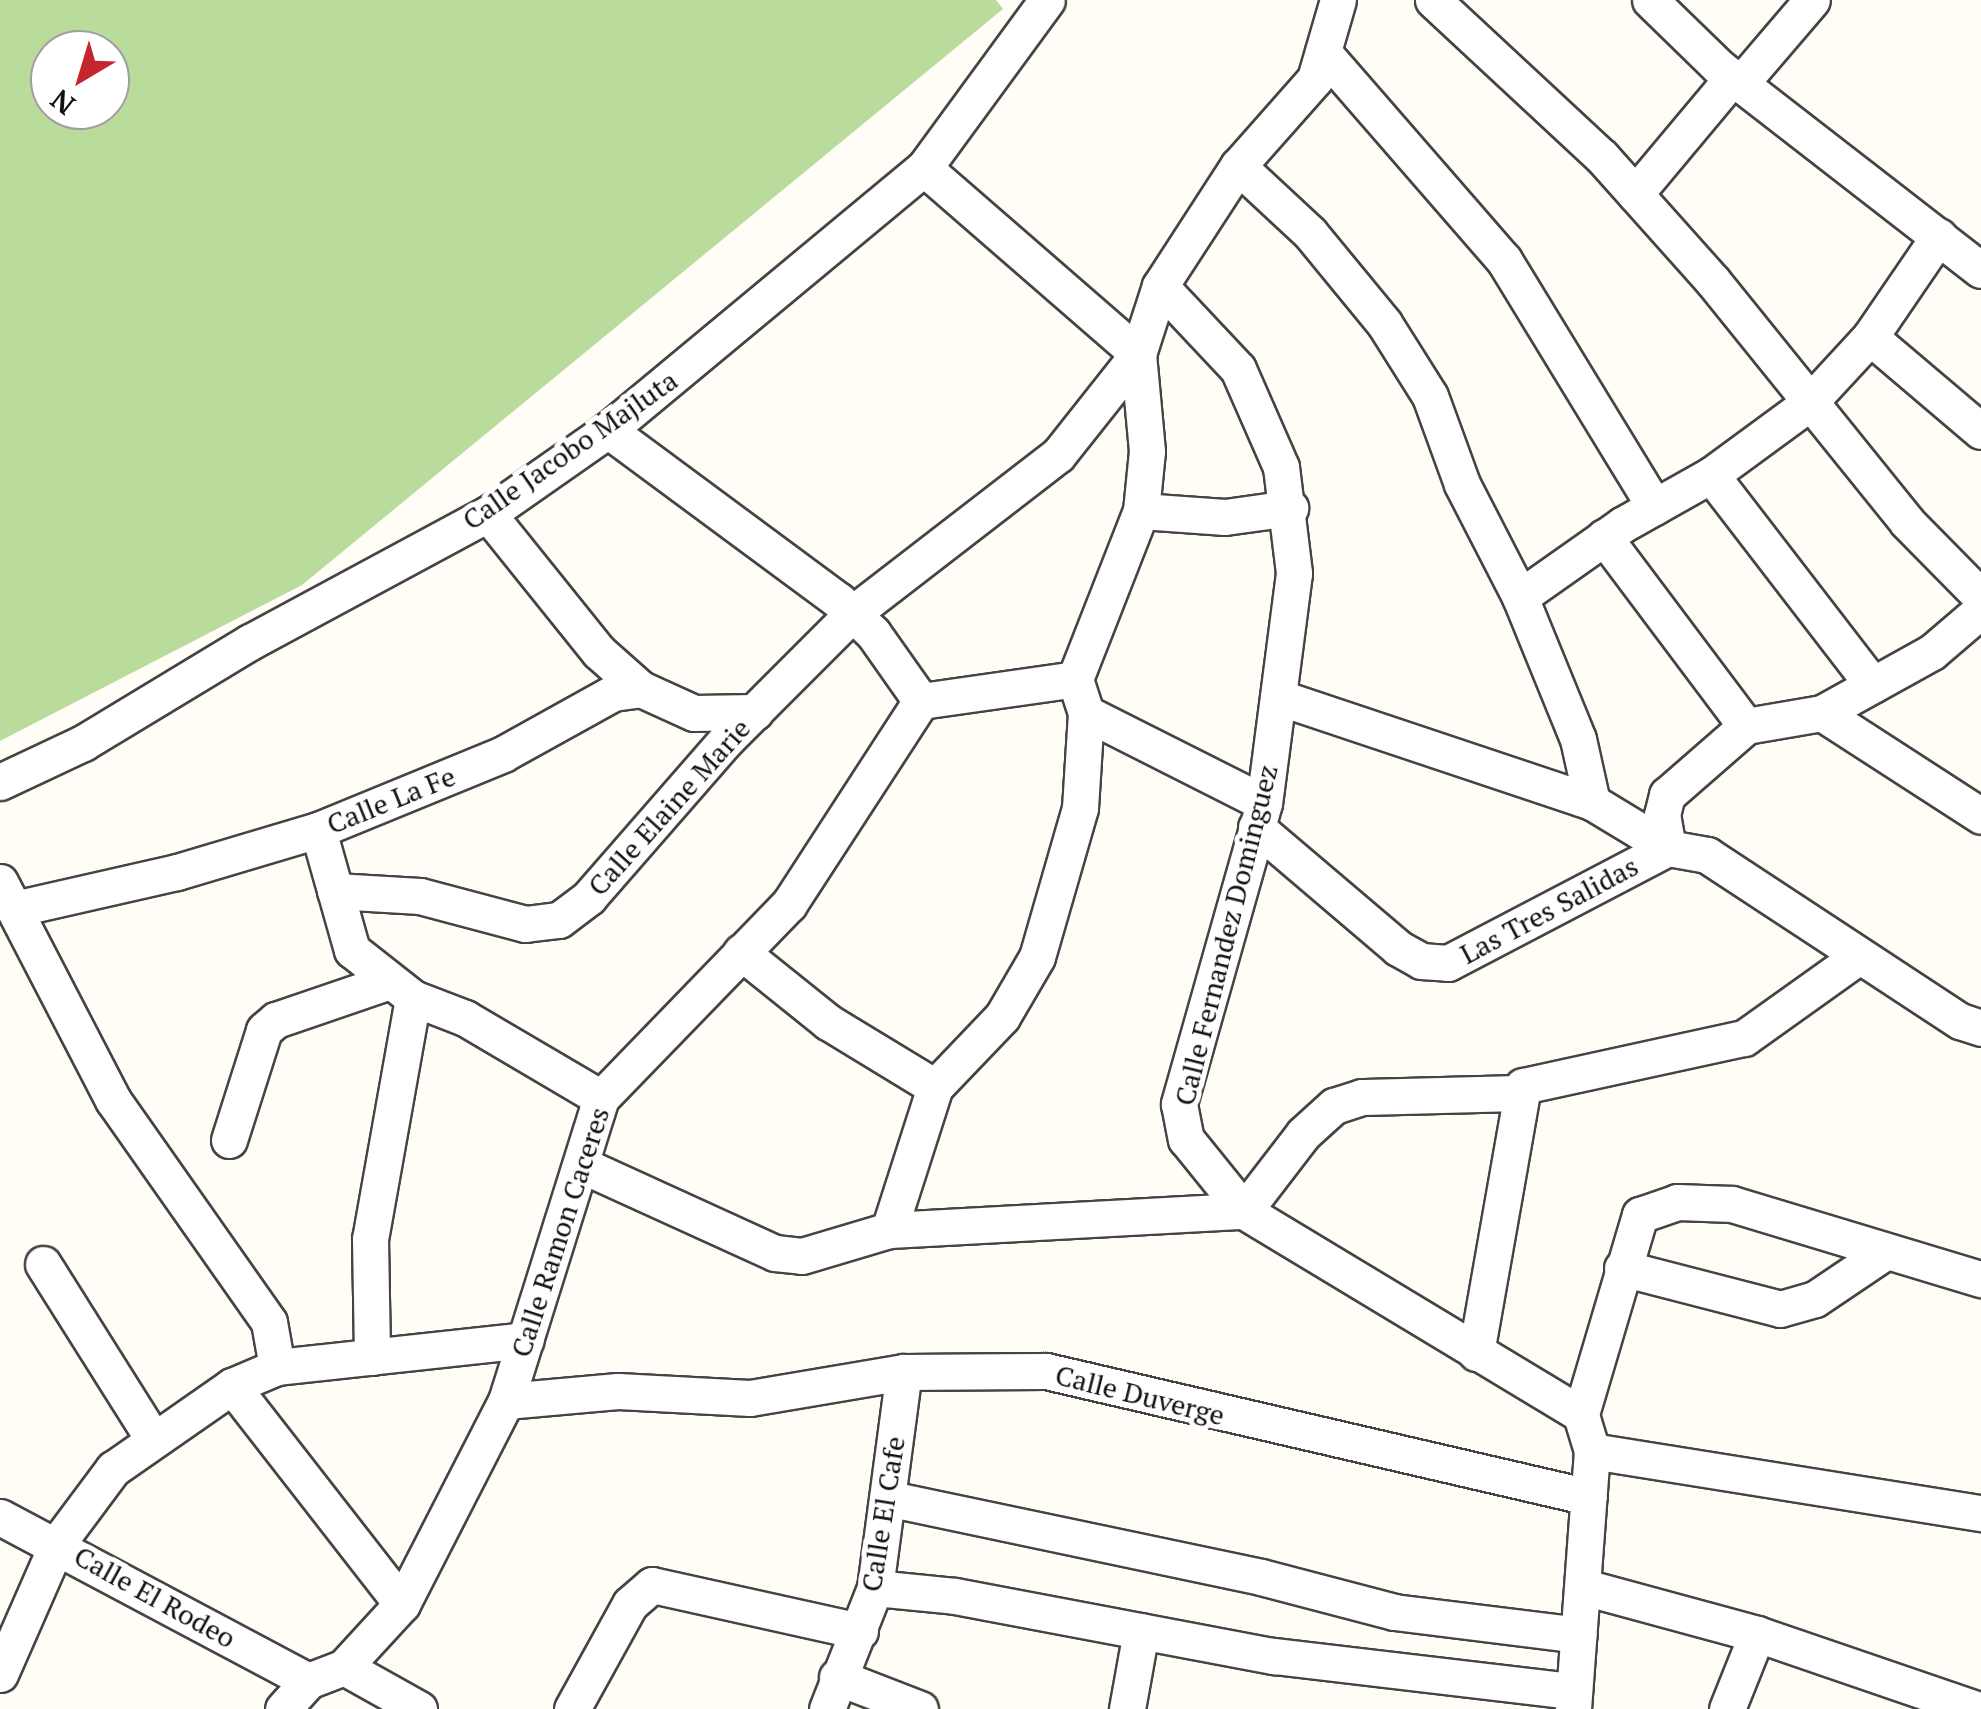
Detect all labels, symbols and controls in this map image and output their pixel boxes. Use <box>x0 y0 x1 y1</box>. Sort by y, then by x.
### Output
north arrow <box>30 30 130 130</box>
text: N <box>43 81 82 124</box>
street label: Calle Jacobo Majluta <box>456 363 684 537</box>
street label: Calle Elaine Marie <box>581 712 757 902</box>
street label: Calle La Fe <box>322 759 460 841</box>
street label: Calle Fernandez Dominguez <box>1167 761 1285 1109</box>
street label: Las Tres Salidas <box>1454 849 1644 971</box>
street label: Calle Ramon Caceres <box>504 1103 616 1361</box>
street label: Calle Duverge <box>1052 1358 1228 1432</box>
street label: Calle El Cafe <box>854 1434 912 1594</box>
street label: Calle El Rodeo <box>68 1539 242 1655</box>

